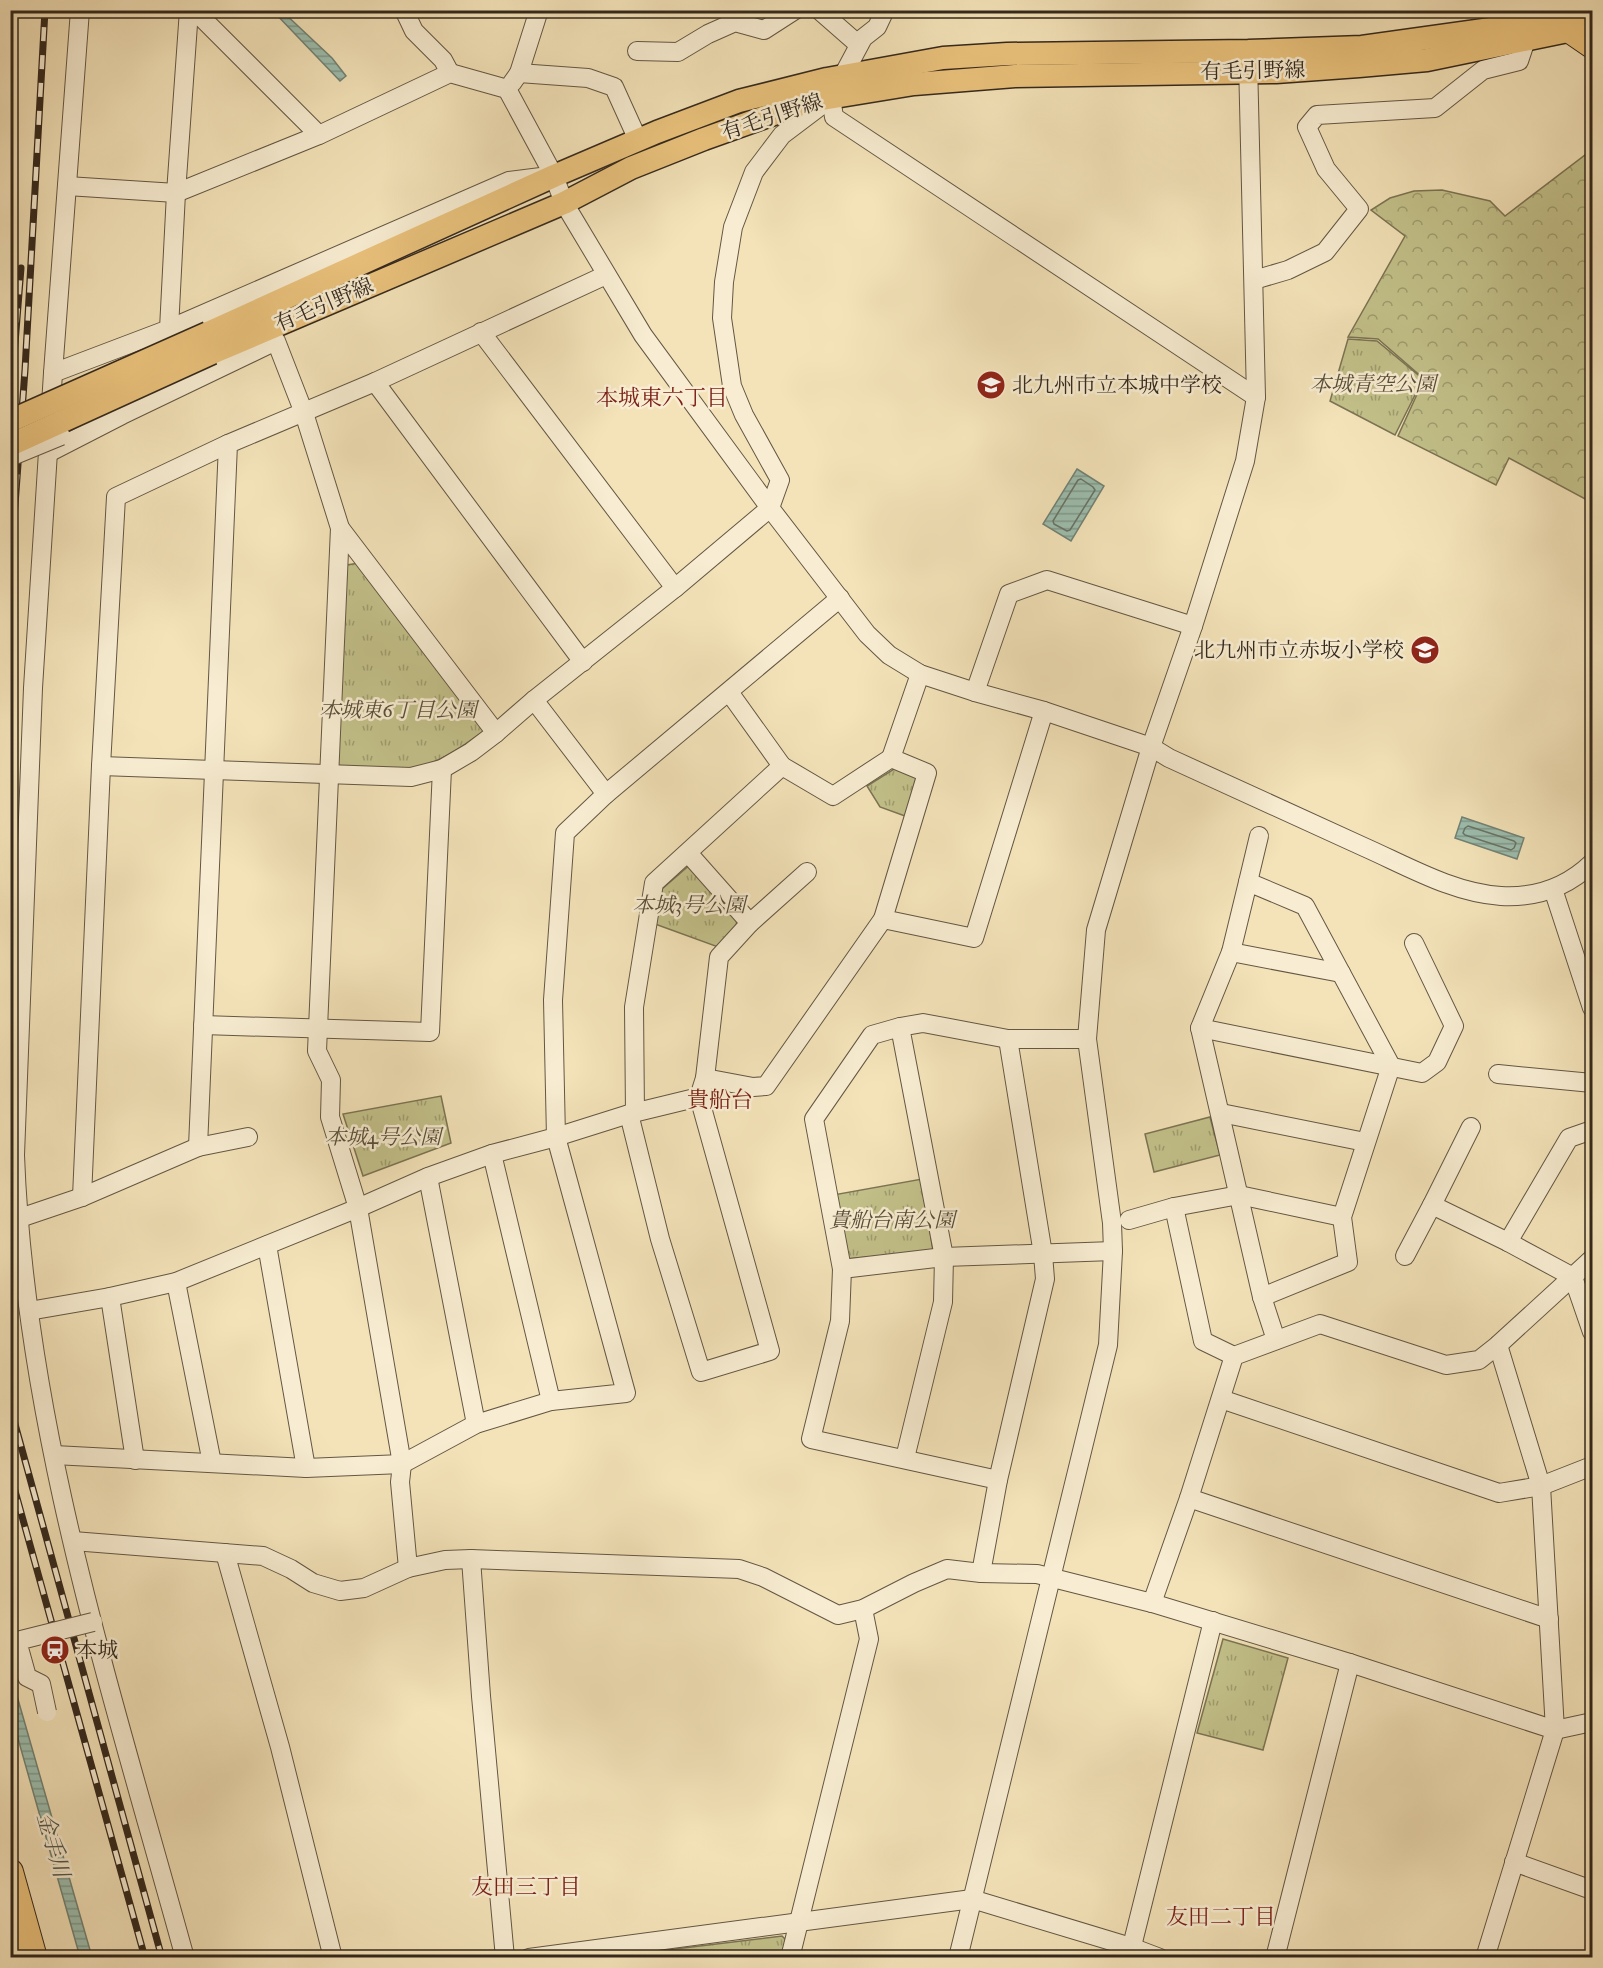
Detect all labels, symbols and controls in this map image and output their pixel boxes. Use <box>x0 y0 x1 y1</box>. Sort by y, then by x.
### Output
street label: 有毛引野線 <box>1200 57 1306 85</box>
street label: 有毛引野線 <box>718 88 826 146</box>
street label: 有毛引野線 <box>270 272 378 338</box>
school or university icon: 北九州市立本城中学校 <box>975 369 1007 401</box>
park label: 本城青空公園 <box>1310 371 1439 398</box>
place label: 北九州市立本城中学校 <box>1012 372 1222 399</box>
district label: 本城東六丁目 <box>596 384 728 412</box>
school or university icon: 北九州市立赤坂小学校 <box>1409 634 1441 666</box>
place label: 北九州市立赤坂小学校 <box>1194 637 1404 664</box>
park label: 本城東6丁目公園 <box>319 697 480 724</box>
park label: 本城3号公園 <box>632 892 749 919</box>
district label: 貴船台 <box>687 1086 753 1114</box>
park label: 本城4号公園 <box>325 1124 444 1151</box>
park label: 貴船台南公園 <box>829 1207 958 1234</box>
station icon: 本城 <box>39 1634 71 1666</box>
place label: 本城 <box>76 1637 118 1664</box>
water label: 金手川 <box>30 1809 76 1882</box>
district label: 友田三丁目 <box>471 1873 581 1901</box>
district label: 友田二丁目 <box>1166 1903 1276 1931</box>

